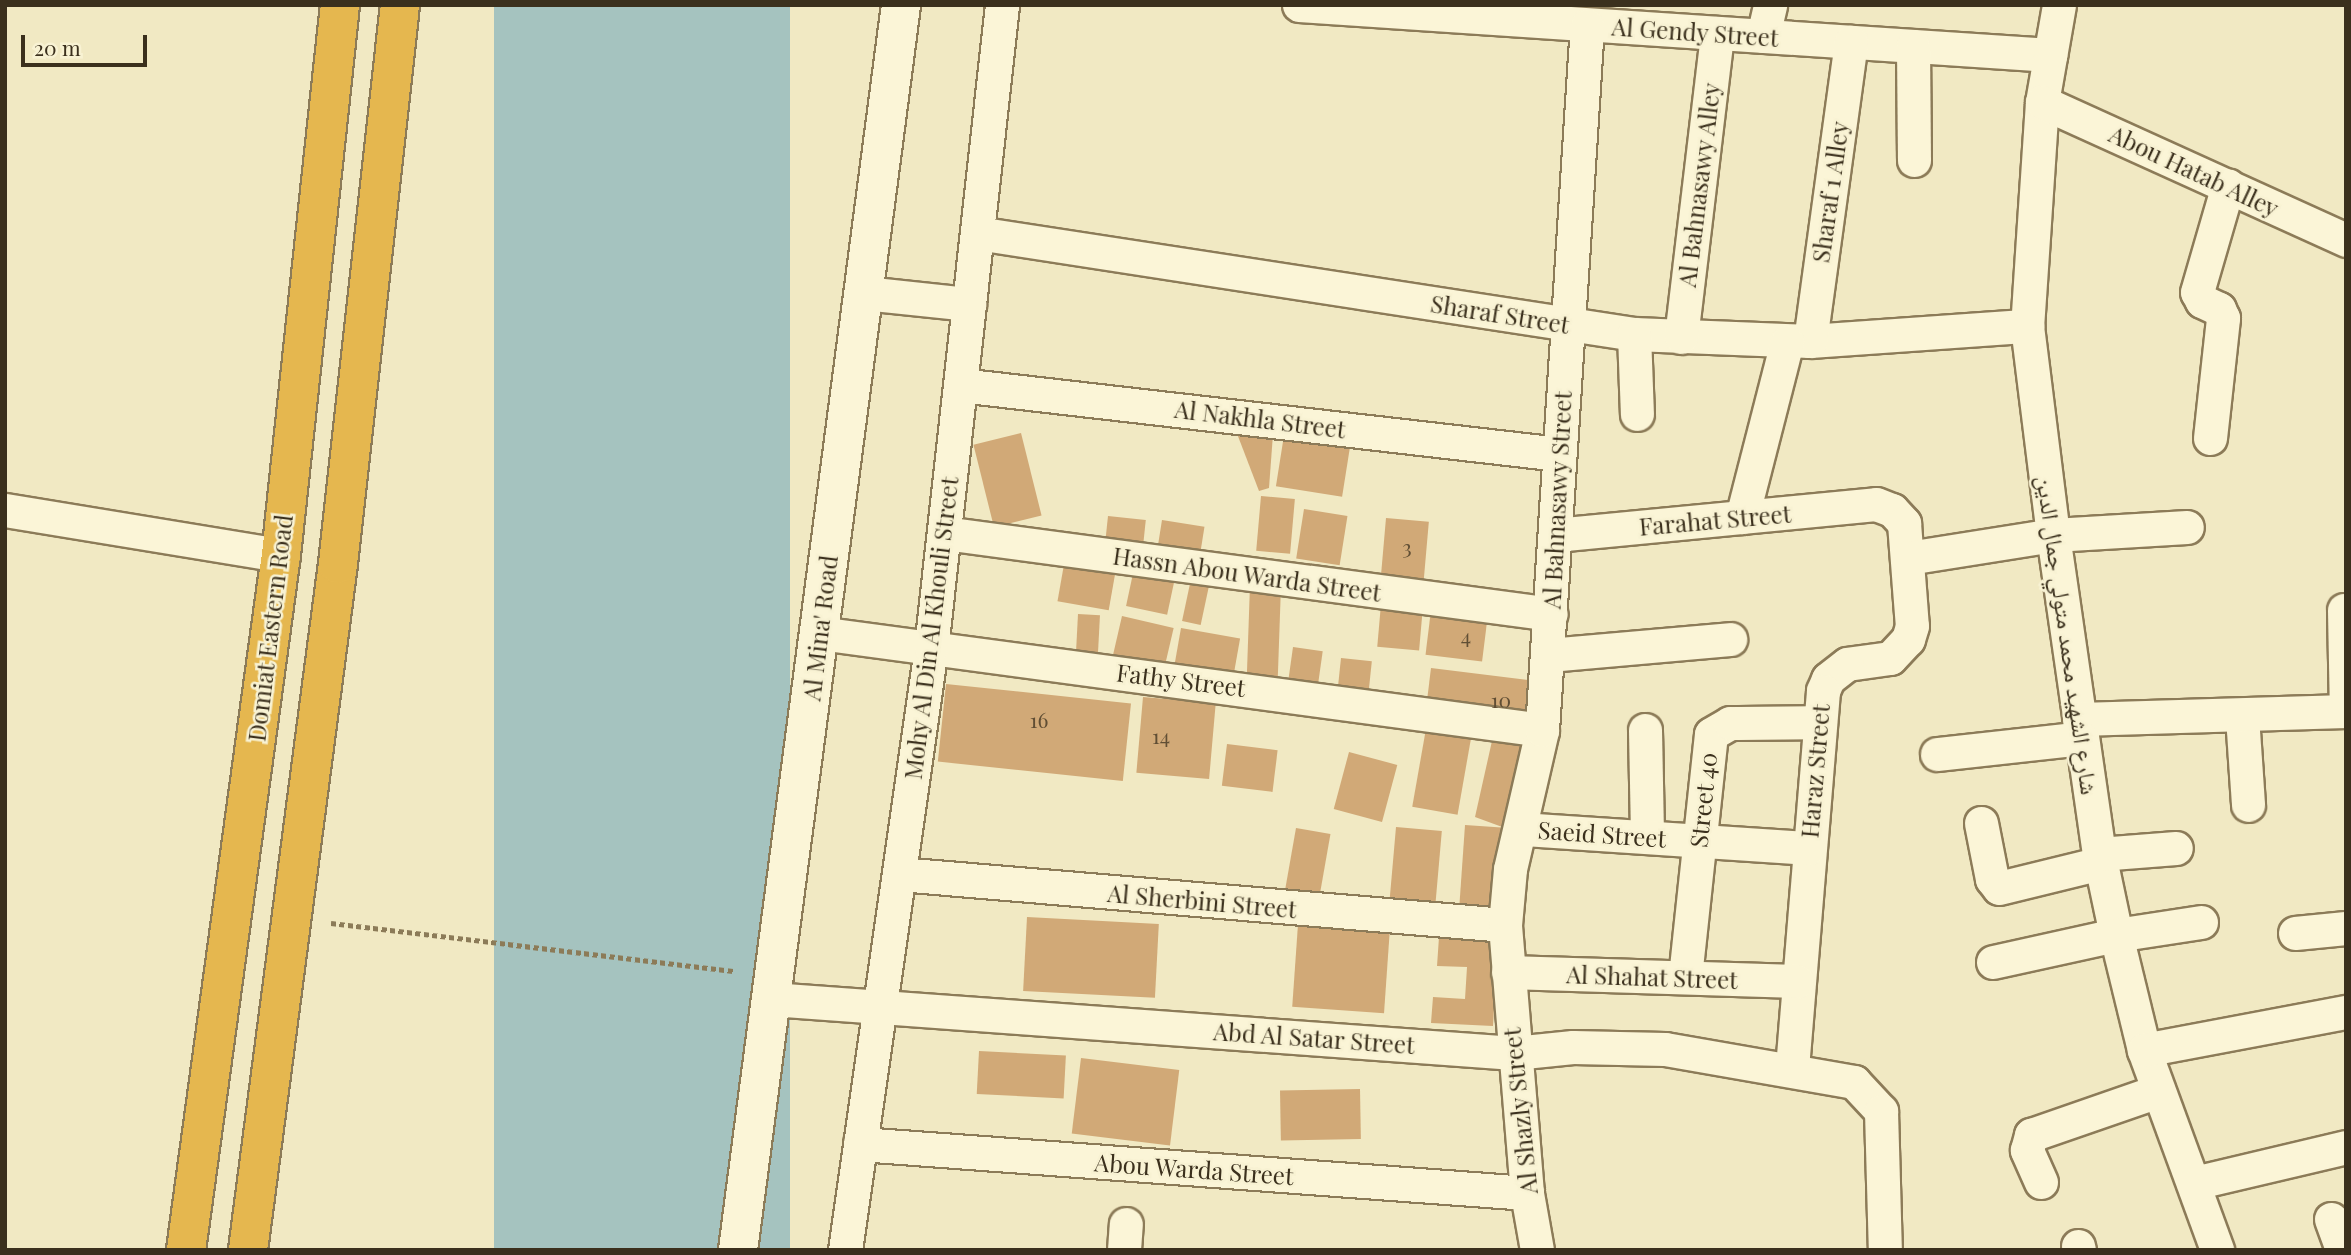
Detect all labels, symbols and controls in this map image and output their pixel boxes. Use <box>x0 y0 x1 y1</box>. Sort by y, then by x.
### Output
street label: Al Gendy Street <box>1610 12 1780 52</box>
scale bar <box>24 21 150 65</box>
text: 20 m <box>34 33 81 61</box>
street label: Al Bahnasawy Alley <box>1672 81 1726 289</box>
street label: Sharaf 1 Alley <box>1806 119 1854 265</box>
street label: Abou Hatab Alley <box>2104 119 2284 223</box>
street label: Sharaf Street <box>1429 289 1571 339</box>
street label: Al Bahnasawy Street <box>1537 390 1577 610</box>
street label: Al Nakhla Street <box>1173 394 1347 444</box>
street label: Mohy Al Din Al Khouli Street <box>898 474 964 782</box>
street label: شارع الشهيد محمد متولي جمال الدين <box>2031 474 2105 796</box>
street label: Farahat Street <box>1638 499 1792 541</box>
street label: Domiat Eastern Road <box>242 513 298 743</box>
house number: 3 <box>1402 533 1412 559</box>
street label: Hassn Abou Warda Street <box>1110 541 1384 607</box>
street label: Al Mina' Road <box>797 553 843 703</box>
house number: 4 <box>1461 622 1471 648</box>
street label: Fathy Street <box>1115 658 1247 702</box>
house number: 10 <box>1491 686 1511 712</box>
street label: Haraz Street <box>1795 703 1835 839</box>
house number: 16 <box>1030 706 1048 732</box>
house number: 14 <box>1152 722 1170 748</box>
street label: Street 40 <box>1684 750 1722 850</box>
street label: Saeid Street <box>1537 815 1667 853</box>
street label: Al Sherbini Street <box>1106 878 1298 924</box>
street label: Al Shahat Street <box>1566 960 1738 994</box>
street label: Abd Al Satar Street <box>1212 1017 1416 1059</box>
street label: Al Shazly Street <box>1497 1026 1543 1196</box>
street label: Abou Warda Street <box>1093 1148 1295 1190</box>

